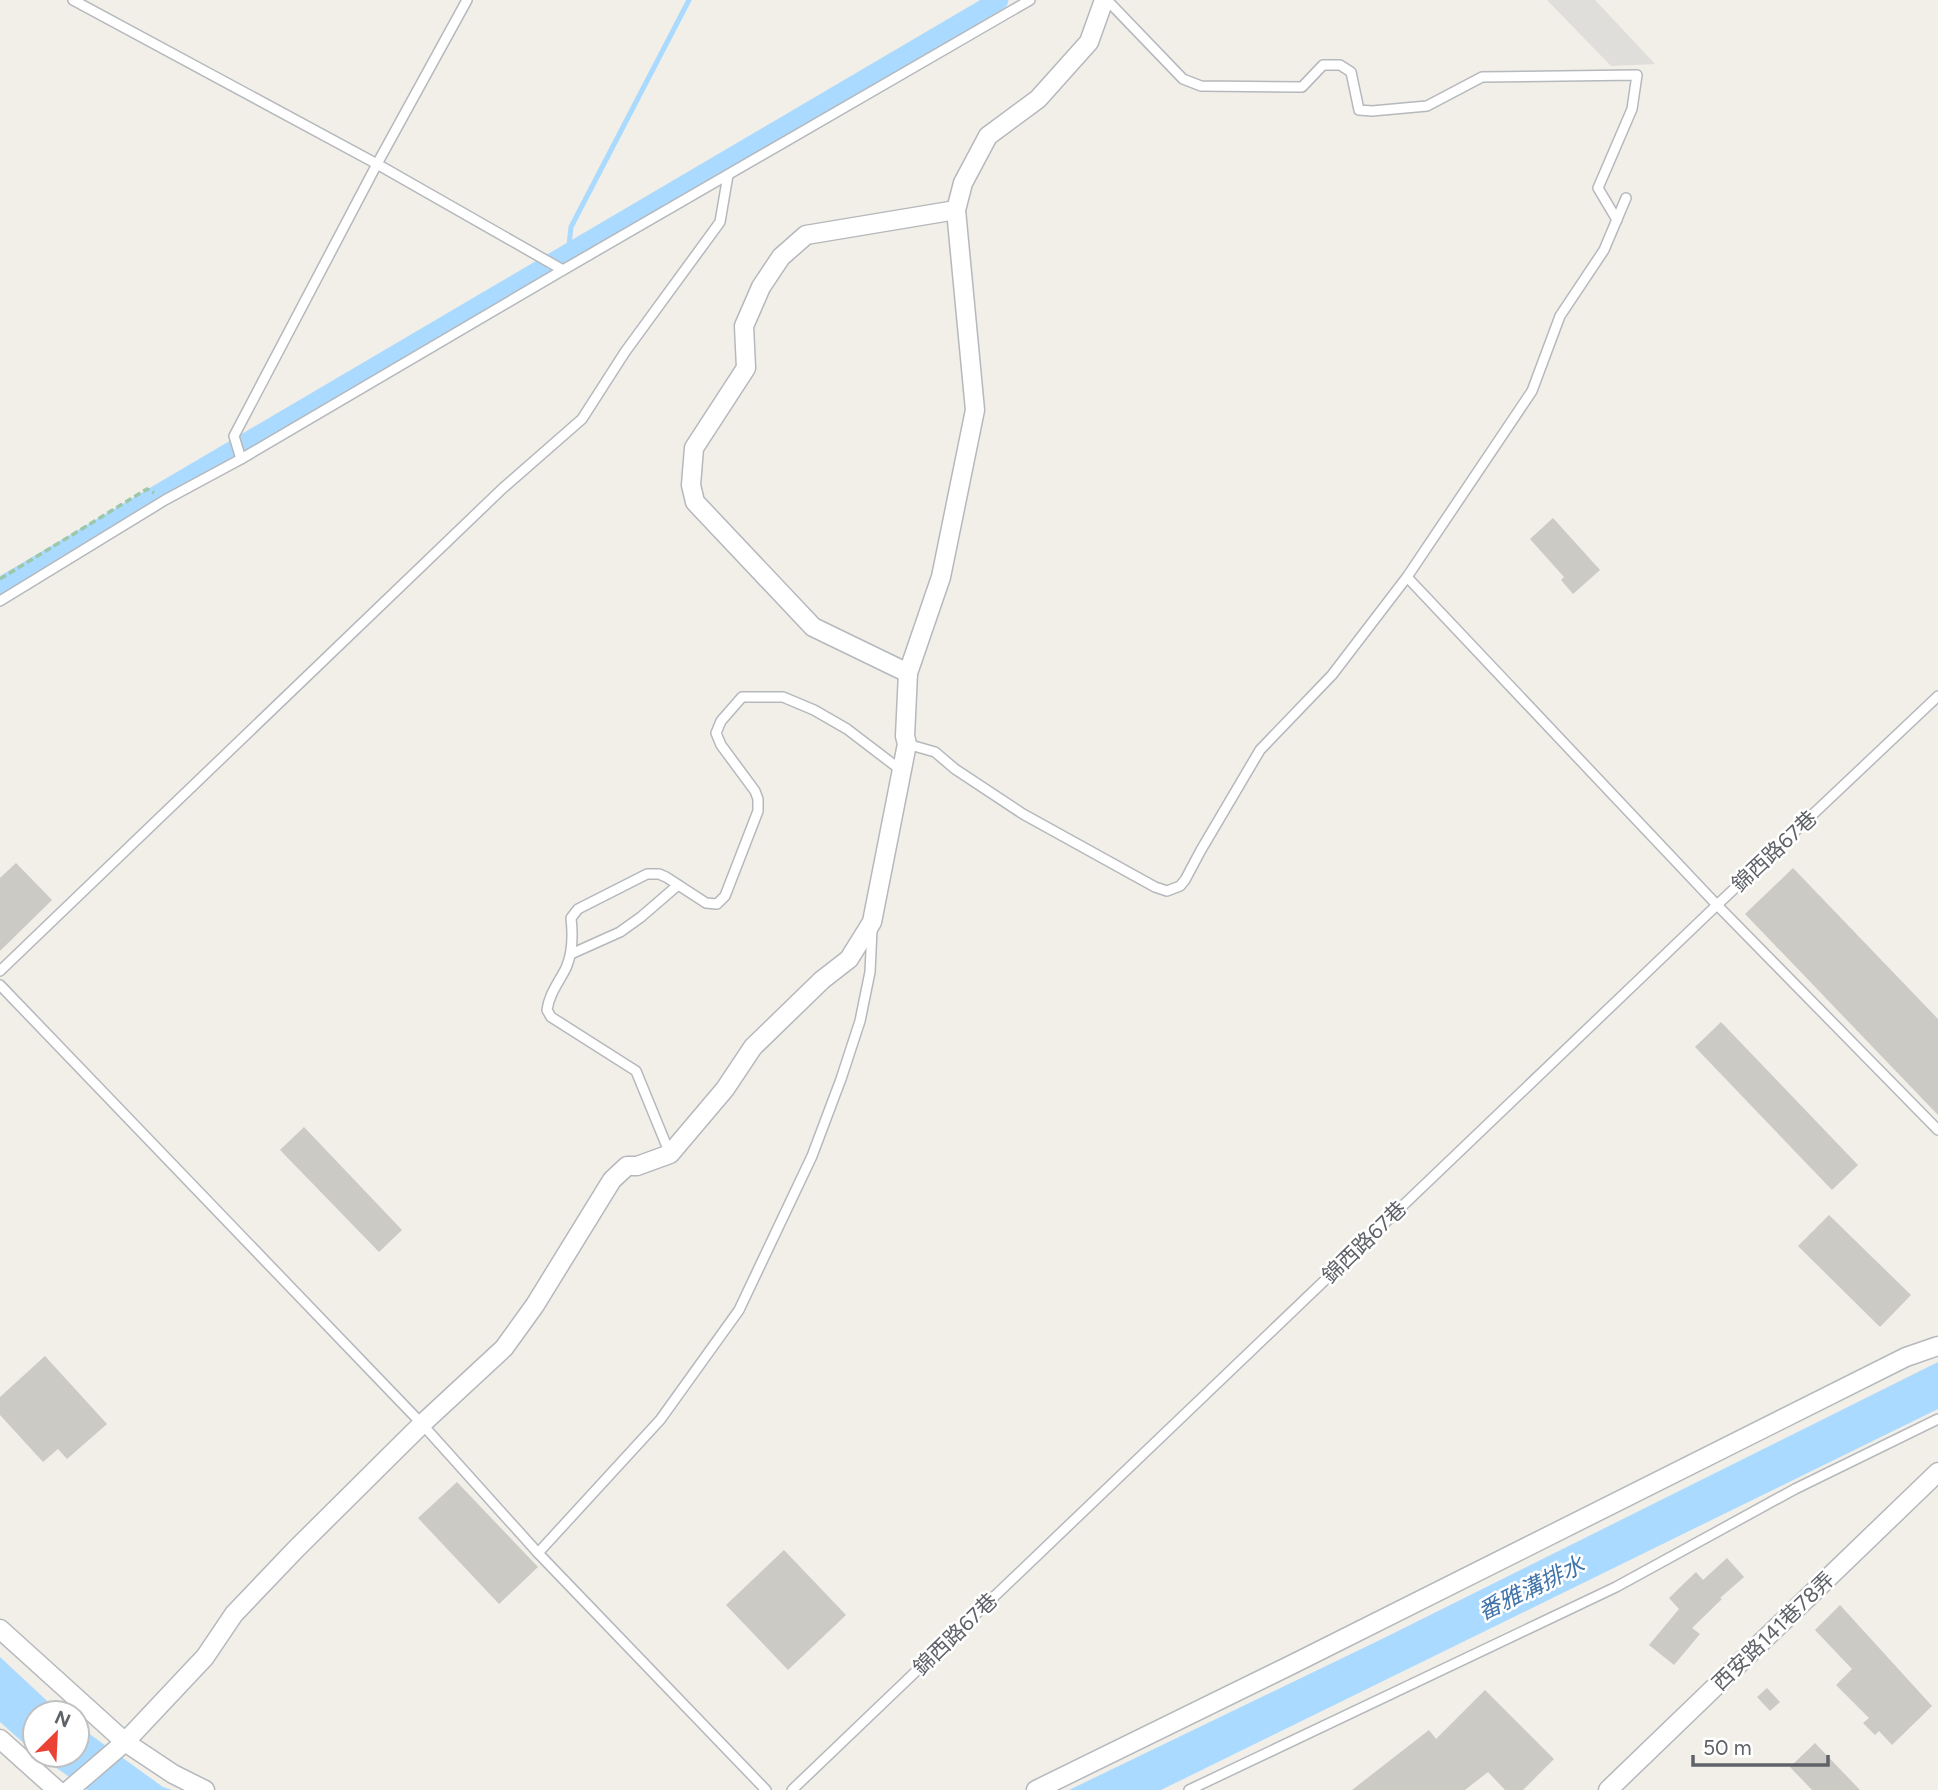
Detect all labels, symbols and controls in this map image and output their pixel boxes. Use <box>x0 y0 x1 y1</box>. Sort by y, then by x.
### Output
street label: 錦西路67巷 <box>1726 805 1822 897</box>
street label: 錦西路67巷 <box>1317 1196 1411 1288</box>
water label: 番雅溝排水 <box>1473 1550 1590 1626</box>
street label: 西安路141巷78弄 <box>1707 1567 1839 1695</box>
street label: 錦西路67巷 <box>908 1588 1002 1680</box>
north arrow <box>21 1699 91 1769</box>
text: N <box>51 1705 74 1732</box>
scale bar <box>1693 1724 1828 1768</box>
text: 50 m <box>1703 1735 1752 1760</box>

